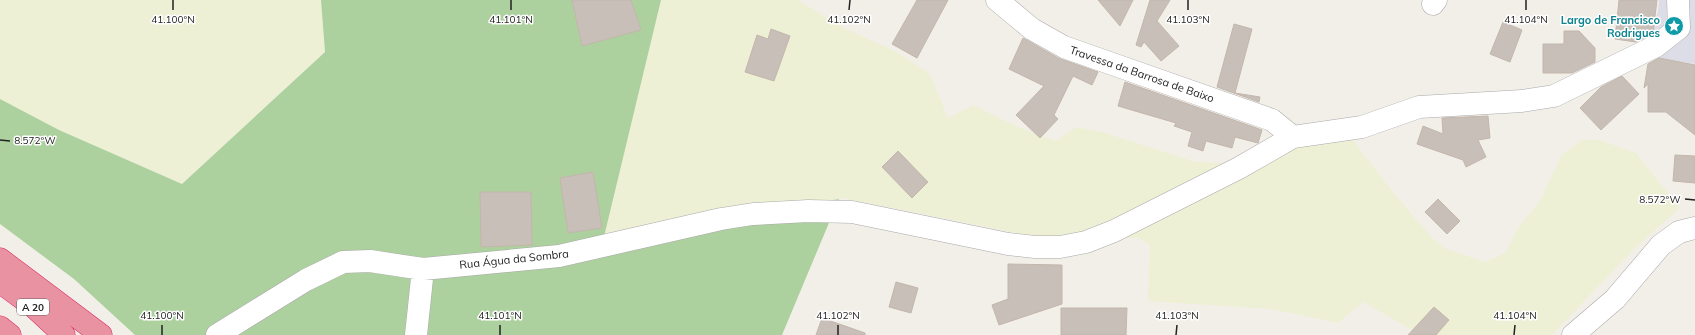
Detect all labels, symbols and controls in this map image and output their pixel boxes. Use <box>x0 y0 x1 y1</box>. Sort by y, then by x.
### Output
text: 41.100°N <box>151 13 195 26</box>
text: 41.101°N <box>489 13 533 26</box>
text: 41.102°N <box>827 13 871 26</box>
text: 41.103°N <box>1166 13 1210 26</box>
text: 41.104°N <box>1504 13 1548 26</box>
place label: Largo de Francisco Rodrigues <box>1561 13 1660 40</box>
place icon: Largo de Francisco Rodrigues <box>1663 15 1685 37</box>
street label: Travessa da Barrosa de Baixo <box>1068 43 1216 105</box>
text: 8.572°W <box>14 134 56 147</box>
text: 8.572°W <box>1639 193 1681 206</box>
street label: Rua Água da Sombra <box>459 246 569 272</box>
road number: A 20 <box>17 299 49 315</box>
text: 41.100°N <box>140 309 184 322</box>
text: 41.101°N <box>478 309 522 322</box>
text: 41.102°N <box>816 309 860 322</box>
text: 41.103°N <box>1155 309 1199 322</box>
text: 41.104°N <box>1493 309 1537 322</box>

